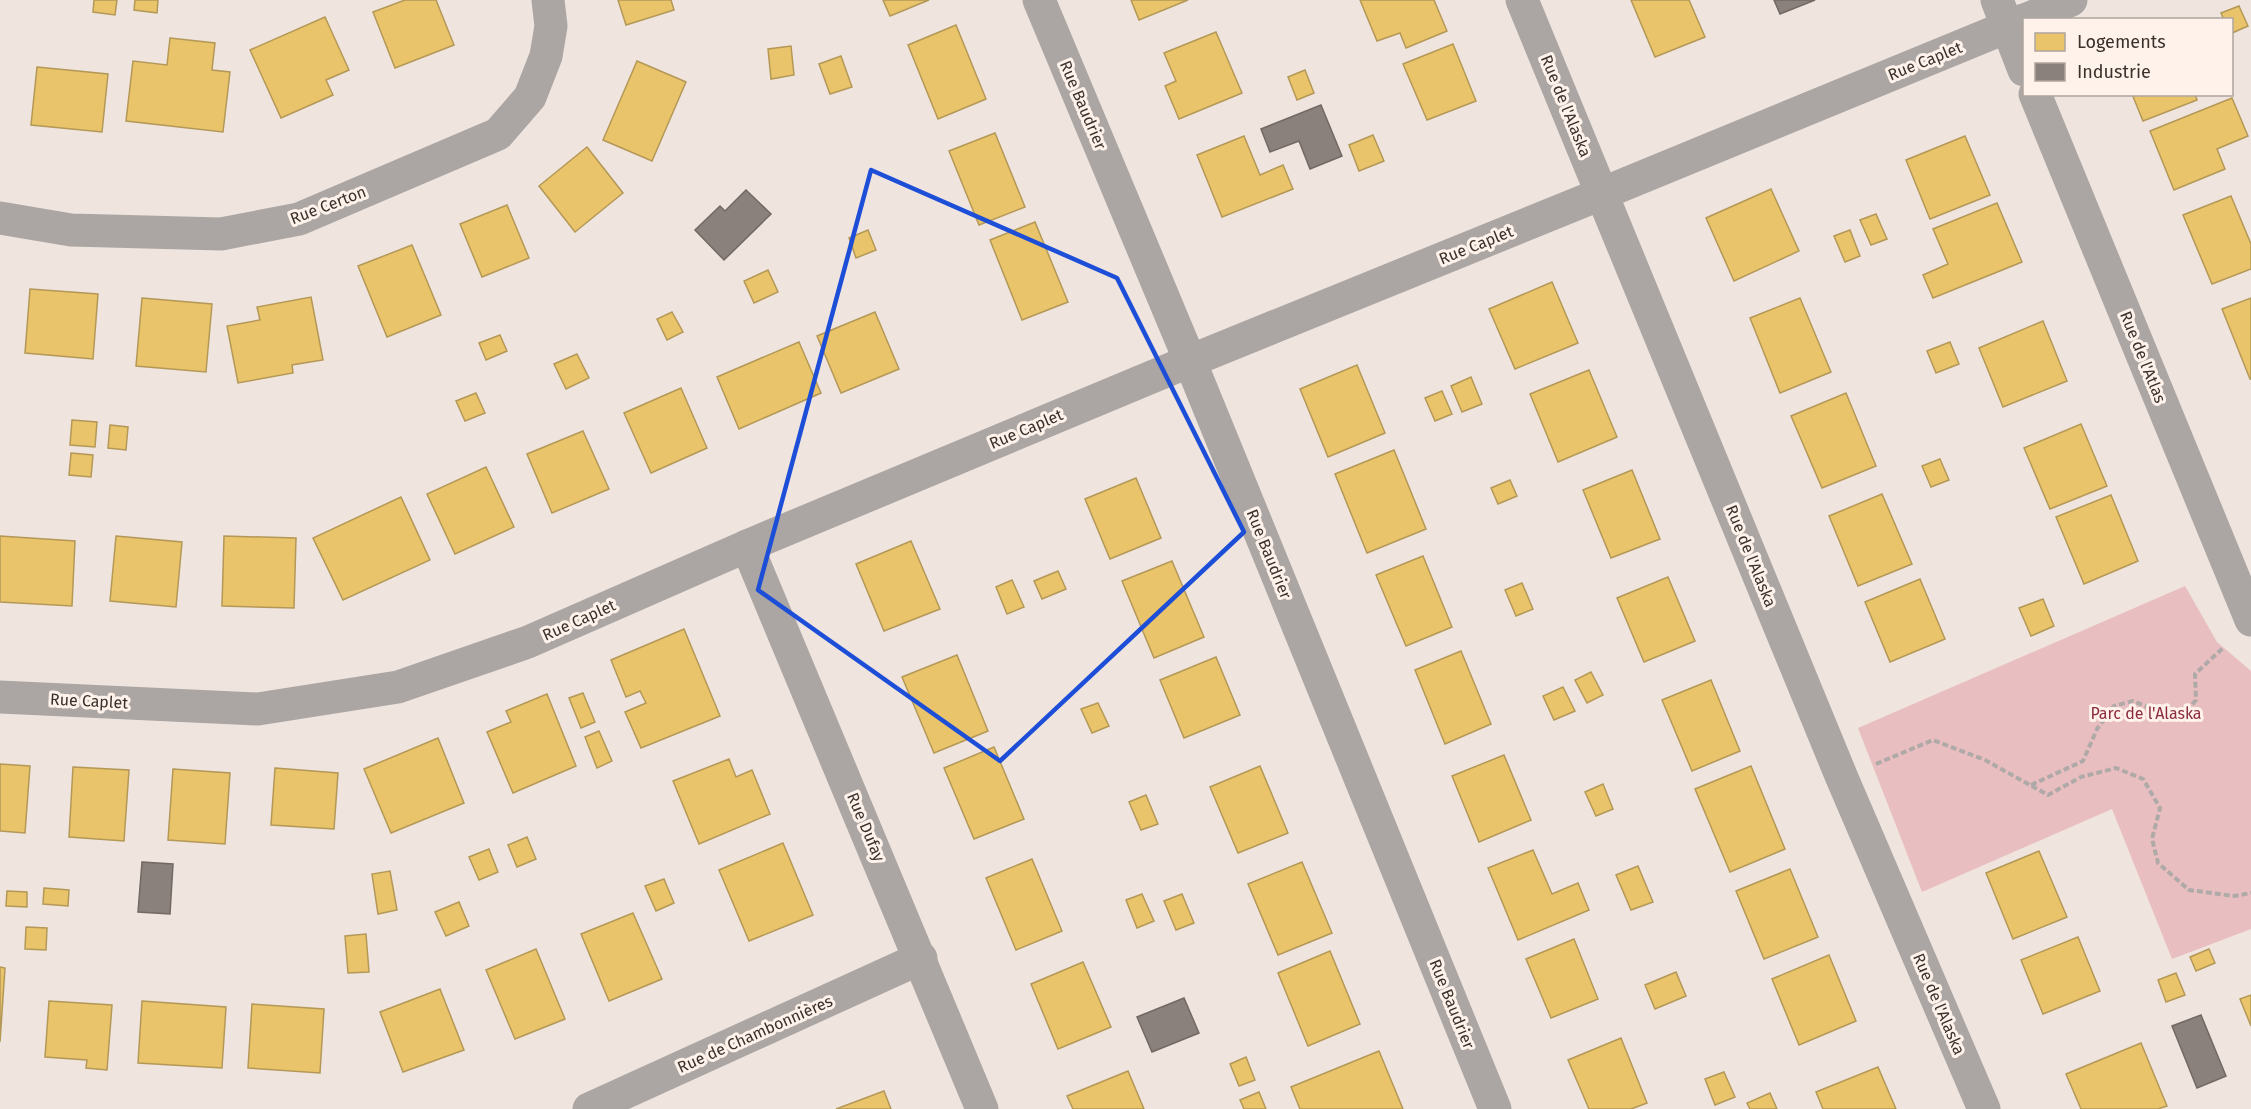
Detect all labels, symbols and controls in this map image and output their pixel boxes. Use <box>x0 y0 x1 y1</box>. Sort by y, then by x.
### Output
legend <box>2023 18 2233 96</box>
text: Logements <box>2077 31 2166 53</box>
street label: Rue Caplet <box>1885 37 1965 84</box>
street label: Rue de l'Alaska <box>1537 52 1595 160</box>
street label: Rue Baudrier <box>1056 58 1111 153</box>
text: Industrie <box>2077 61 2151 83</box>
street label: Rue Certon <box>287 182 369 228</box>
street label: Rue Caplet <box>1436 221 1516 268</box>
street label: Rue de l'Atlas <box>2116 308 2170 406</box>
street label: Rue Caplet <box>986 405 1066 453</box>
street label: Rue de l'Alaska <box>1722 502 1780 610</box>
street label: Rue Baudrier <box>1242 506 1296 602</box>
street label: Rue Caplet <box>539 595 619 645</box>
street label: Rue Caplet <box>50 689 129 713</box>
park label: Parc de l'Alaska <box>2090 704 2202 723</box>
street label: Rue Dufay <box>843 790 889 864</box>
street label: Rue de l'Alaska <box>1909 950 1969 1058</box>
street label: Rue Baudrier <box>1425 956 1479 1052</box>
street label: Rue de Chambonnières <box>674 991 836 1077</box>

